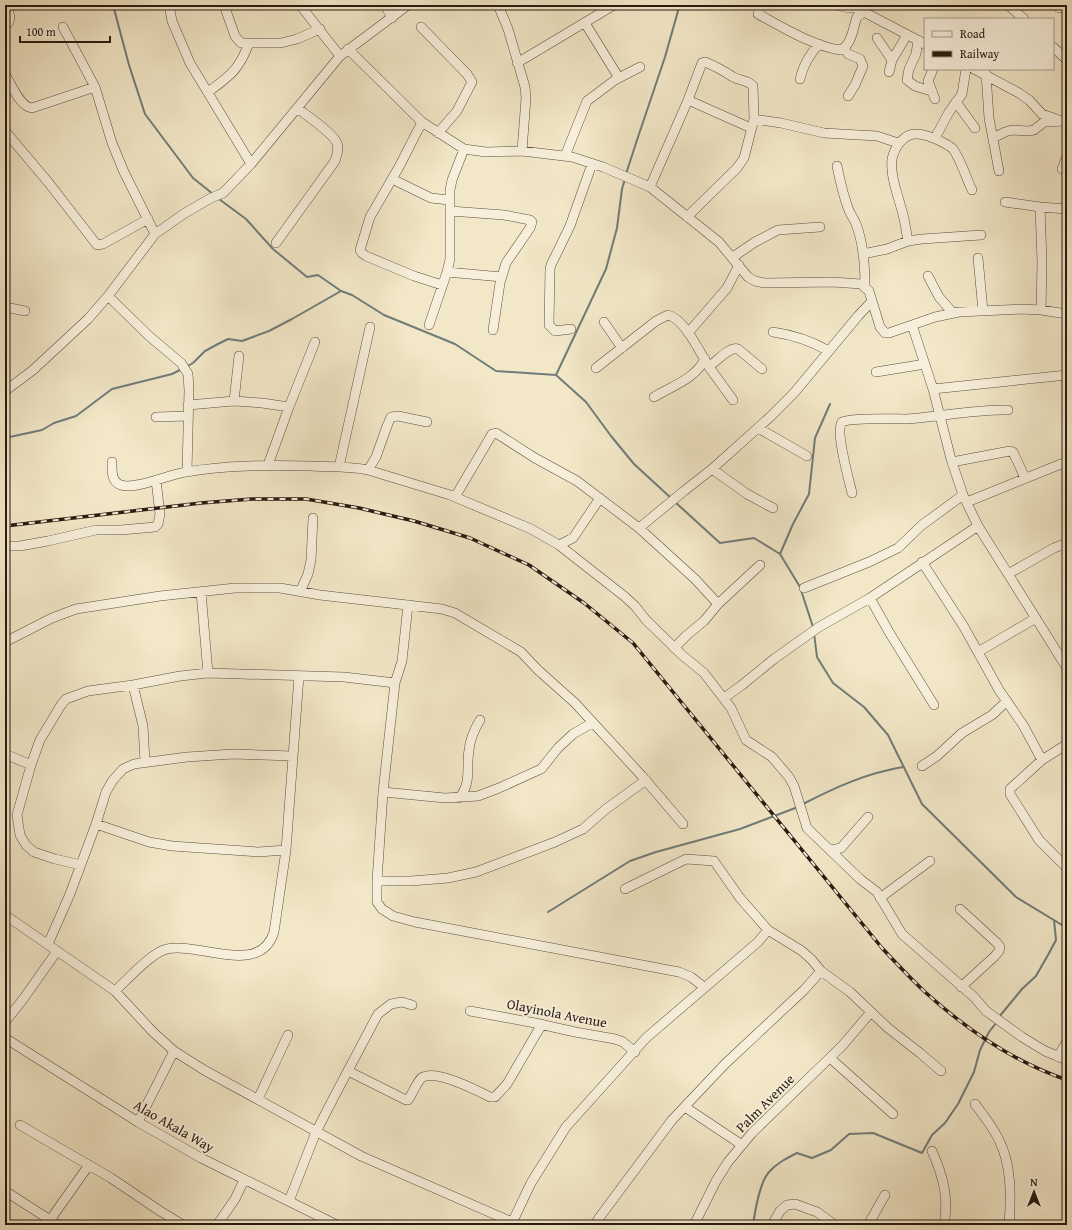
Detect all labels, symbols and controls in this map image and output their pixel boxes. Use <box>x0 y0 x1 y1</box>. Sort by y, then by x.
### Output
scale bar <box>20 18 110 44</box>
legend <box>924 18 1054 70</box>
text: 100 m <box>26 23 56 40</box>
text: Road <box>960 25 986 42</box>
text: Railway <box>960 45 999 62</box>
street label: Olayinola Avenue <box>505 993 609 1033</box>
street label: Palm Avenue <box>731 1069 799 1137</box>
street label: Alao Akala Way <box>130 1095 218 1157</box>
north arrow <box>1014 1172 1054 1212</box>
text: N <box>1030 1174 1038 1190</box>

